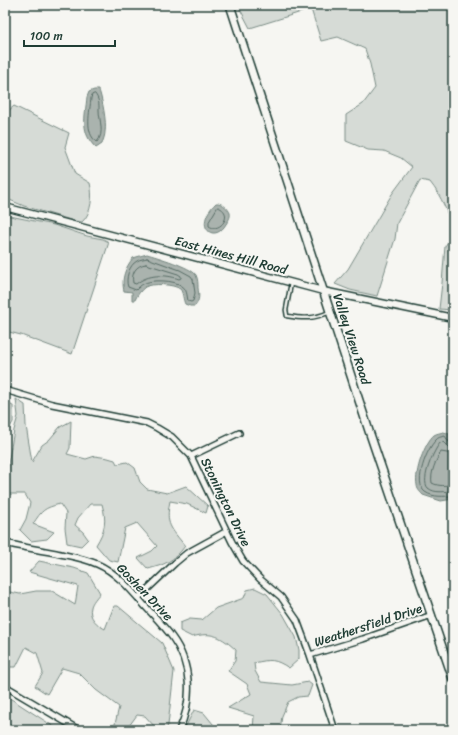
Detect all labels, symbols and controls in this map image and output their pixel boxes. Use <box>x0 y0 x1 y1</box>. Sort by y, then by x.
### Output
scale bar <box>24 22 115 48</box>
text: 100 m <box>30 25 63 47</box>
street label: East Hines Hill Road <box>172 229 291 281</box>
street label: Valley View Road <box>326 290 378 389</box>
street label: Stonington Drive <box>194 454 258 551</box>
street label: Goshen Drive <box>111 557 179 627</box>
street label: Weathersfield Drive <box>311 597 425 653</box>

